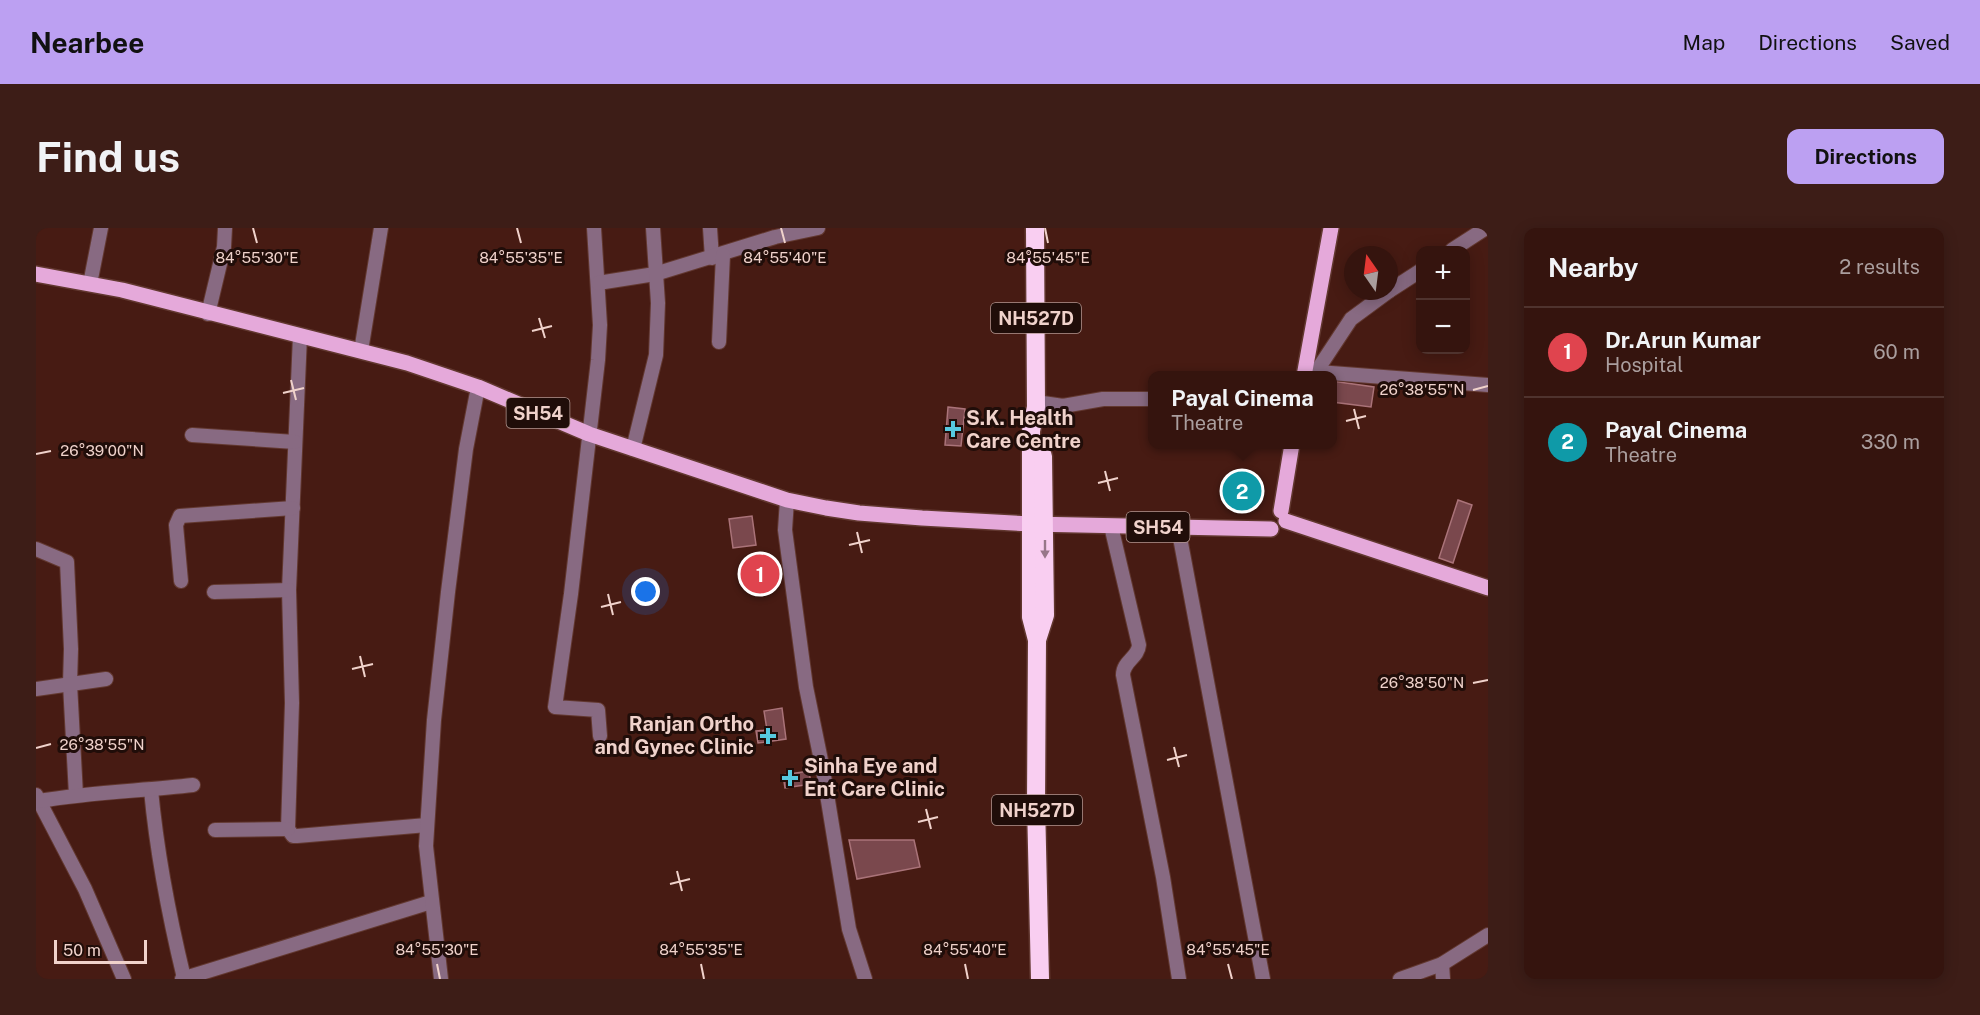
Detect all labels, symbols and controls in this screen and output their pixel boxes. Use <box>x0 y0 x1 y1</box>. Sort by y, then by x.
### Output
text: Nearbee <box>30 26 144 59</box>
text: Map <box>1683 30 1725 55</box>
text: Directions <box>1758 30 1857 55</box>
text: Saved <box>1890 30 1950 55</box>
button: Directions <box>1787 129 1944 184</box>
text: Find us <box>36 132 180 181</box>
north arrow <box>1344 246 1398 300</box>
map controls <box>1416 246 1470 354</box>
button: + <box>1416 246 1470 300</box>
text: 84°55'30"E <box>215 249 299 266</box>
text: 84°55'35"E <box>479 249 563 266</box>
text: 84°55'40"E <box>743 249 827 266</box>
text: 84°55'45"E <box>1006 249 1090 266</box>
text: Nearby <box>1548 252 1638 283</box>
text: 2 results <box>1839 255 1920 279</box>
button: − <box>1416 300 1470 354</box>
road number: NH527D <box>991 303 1081 333</box>
text: Dr.Arun Kumar <box>1605 327 1761 353</box>
text: 1 <box>1563 340 1572 364</box>
text: 60 m <box>1873 340 1920 364</box>
text: Hospital <box>1605 353 1683 377</box>
popup <box>1148 371 1337 449</box>
text: 26°38'55"N <box>1380 381 1464 398</box>
text: Payal Cinema <box>1171 385 1314 411</box>
road number: SH54 <box>506 398 570 428</box>
place label: S.K. Health Care Centre <box>966 406 1081 453</box>
text: Theatre <box>1171 411 1243 435</box>
text: Payal Cinema <box>1605 417 1747 443</box>
marker: S.K. Health Care Centre <box>944 420 962 438</box>
text: 2 <box>1561 430 1574 454</box>
text: 330 m <box>1861 430 1920 454</box>
text: 26°39'00"N <box>60 442 144 459</box>
text: Theatre <box>1605 443 1677 467</box>
pin: 2 <box>1222 468 1262 514</box>
road number: SH54 <box>1126 512 1190 542</box>
one-way arrow <box>1040 539 1050 558</box>
pin: 1 <box>740 552 780 596</box>
your location <box>631 577 660 606</box>
text: 26°38'50"N <box>1380 674 1464 691</box>
place label: Ranjan Ortho and Gynec Clinic <box>595 712 754 759</box>
marker: Ranjan Ortho and Gynec Clinic <box>759 727 777 745</box>
text: 26°38'55"N <box>60 736 144 753</box>
place label: Sinha Eye and Ent Care Clinic <box>804 754 945 801</box>
marker: Sinha Eye and Ent Care Clinic <box>781 769 799 787</box>
road number: NH527D <box>992 795 1082 825</box>
scale bar <box>54 937 147 964</box>
text: 50 m <box>63 941 101 960</box>
text: 84°55'30"E <box>395 941 479 958</box>
text: 84°55'35"E <box>659 941 743 958</box>
text: 84°55'40"E <box>923 941 1007 958</box>
text: 84°55'45"E <box>1186 941 1270 958</box>

